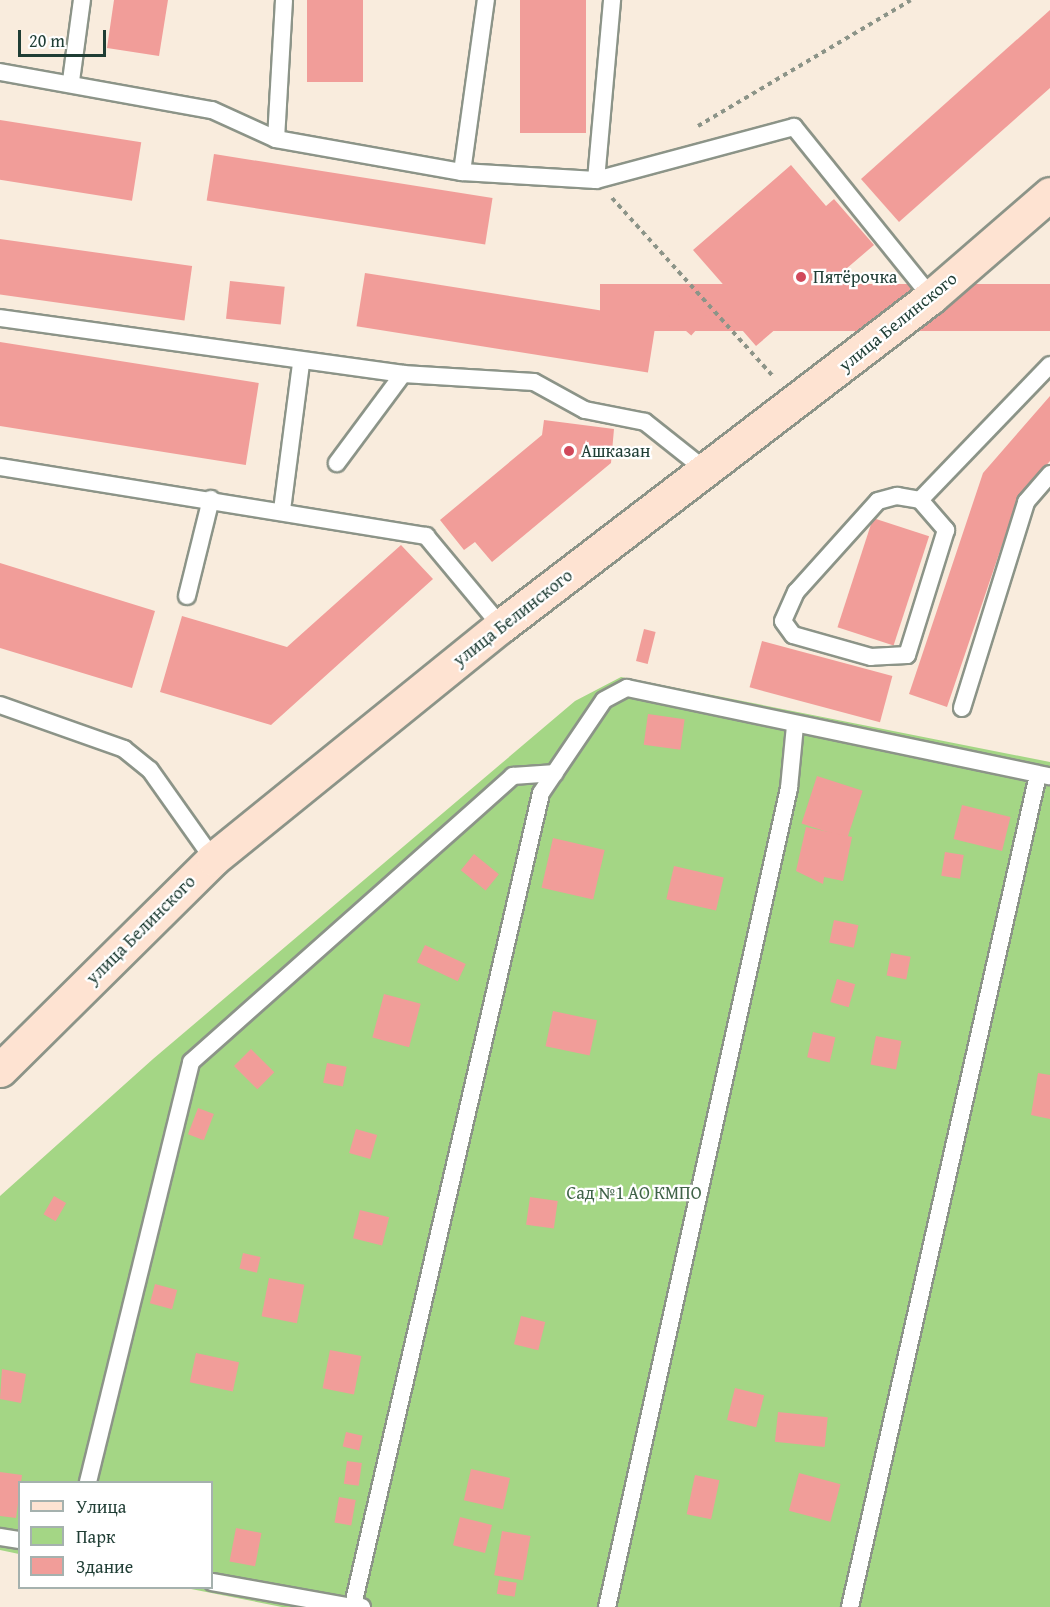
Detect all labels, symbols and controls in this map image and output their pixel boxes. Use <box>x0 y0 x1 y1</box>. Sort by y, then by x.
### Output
scale bar <box>21 18 110 56</box>
text: 20 m <box>29 27 65 54</box>
place label: Пятёрочка <box>813 266 897 288</box>
street label: улица Белинского <box>835 268 961 376</box>
marker: Пятёрочка <box>794 270 808 284</box>
place label: Ашказан <box>581 440 650 462</box>
marker: Ашказан <box>562 444 576 458</box>
street label: улица Белинского <box>449 565 577 671</box>
street label: улица Белинского <box>82 871 200 989</box>
park label: Сад №1 АО КМПО <box>566 1182 702 1204</box>
legend <box>18 1481 213 1589</box>
text: Улица <box>76 1493 126 1520</box>
text: Парк <box>76 1523 115 1550</box>
text: Здание <box>76 1553 133 1580</box>

